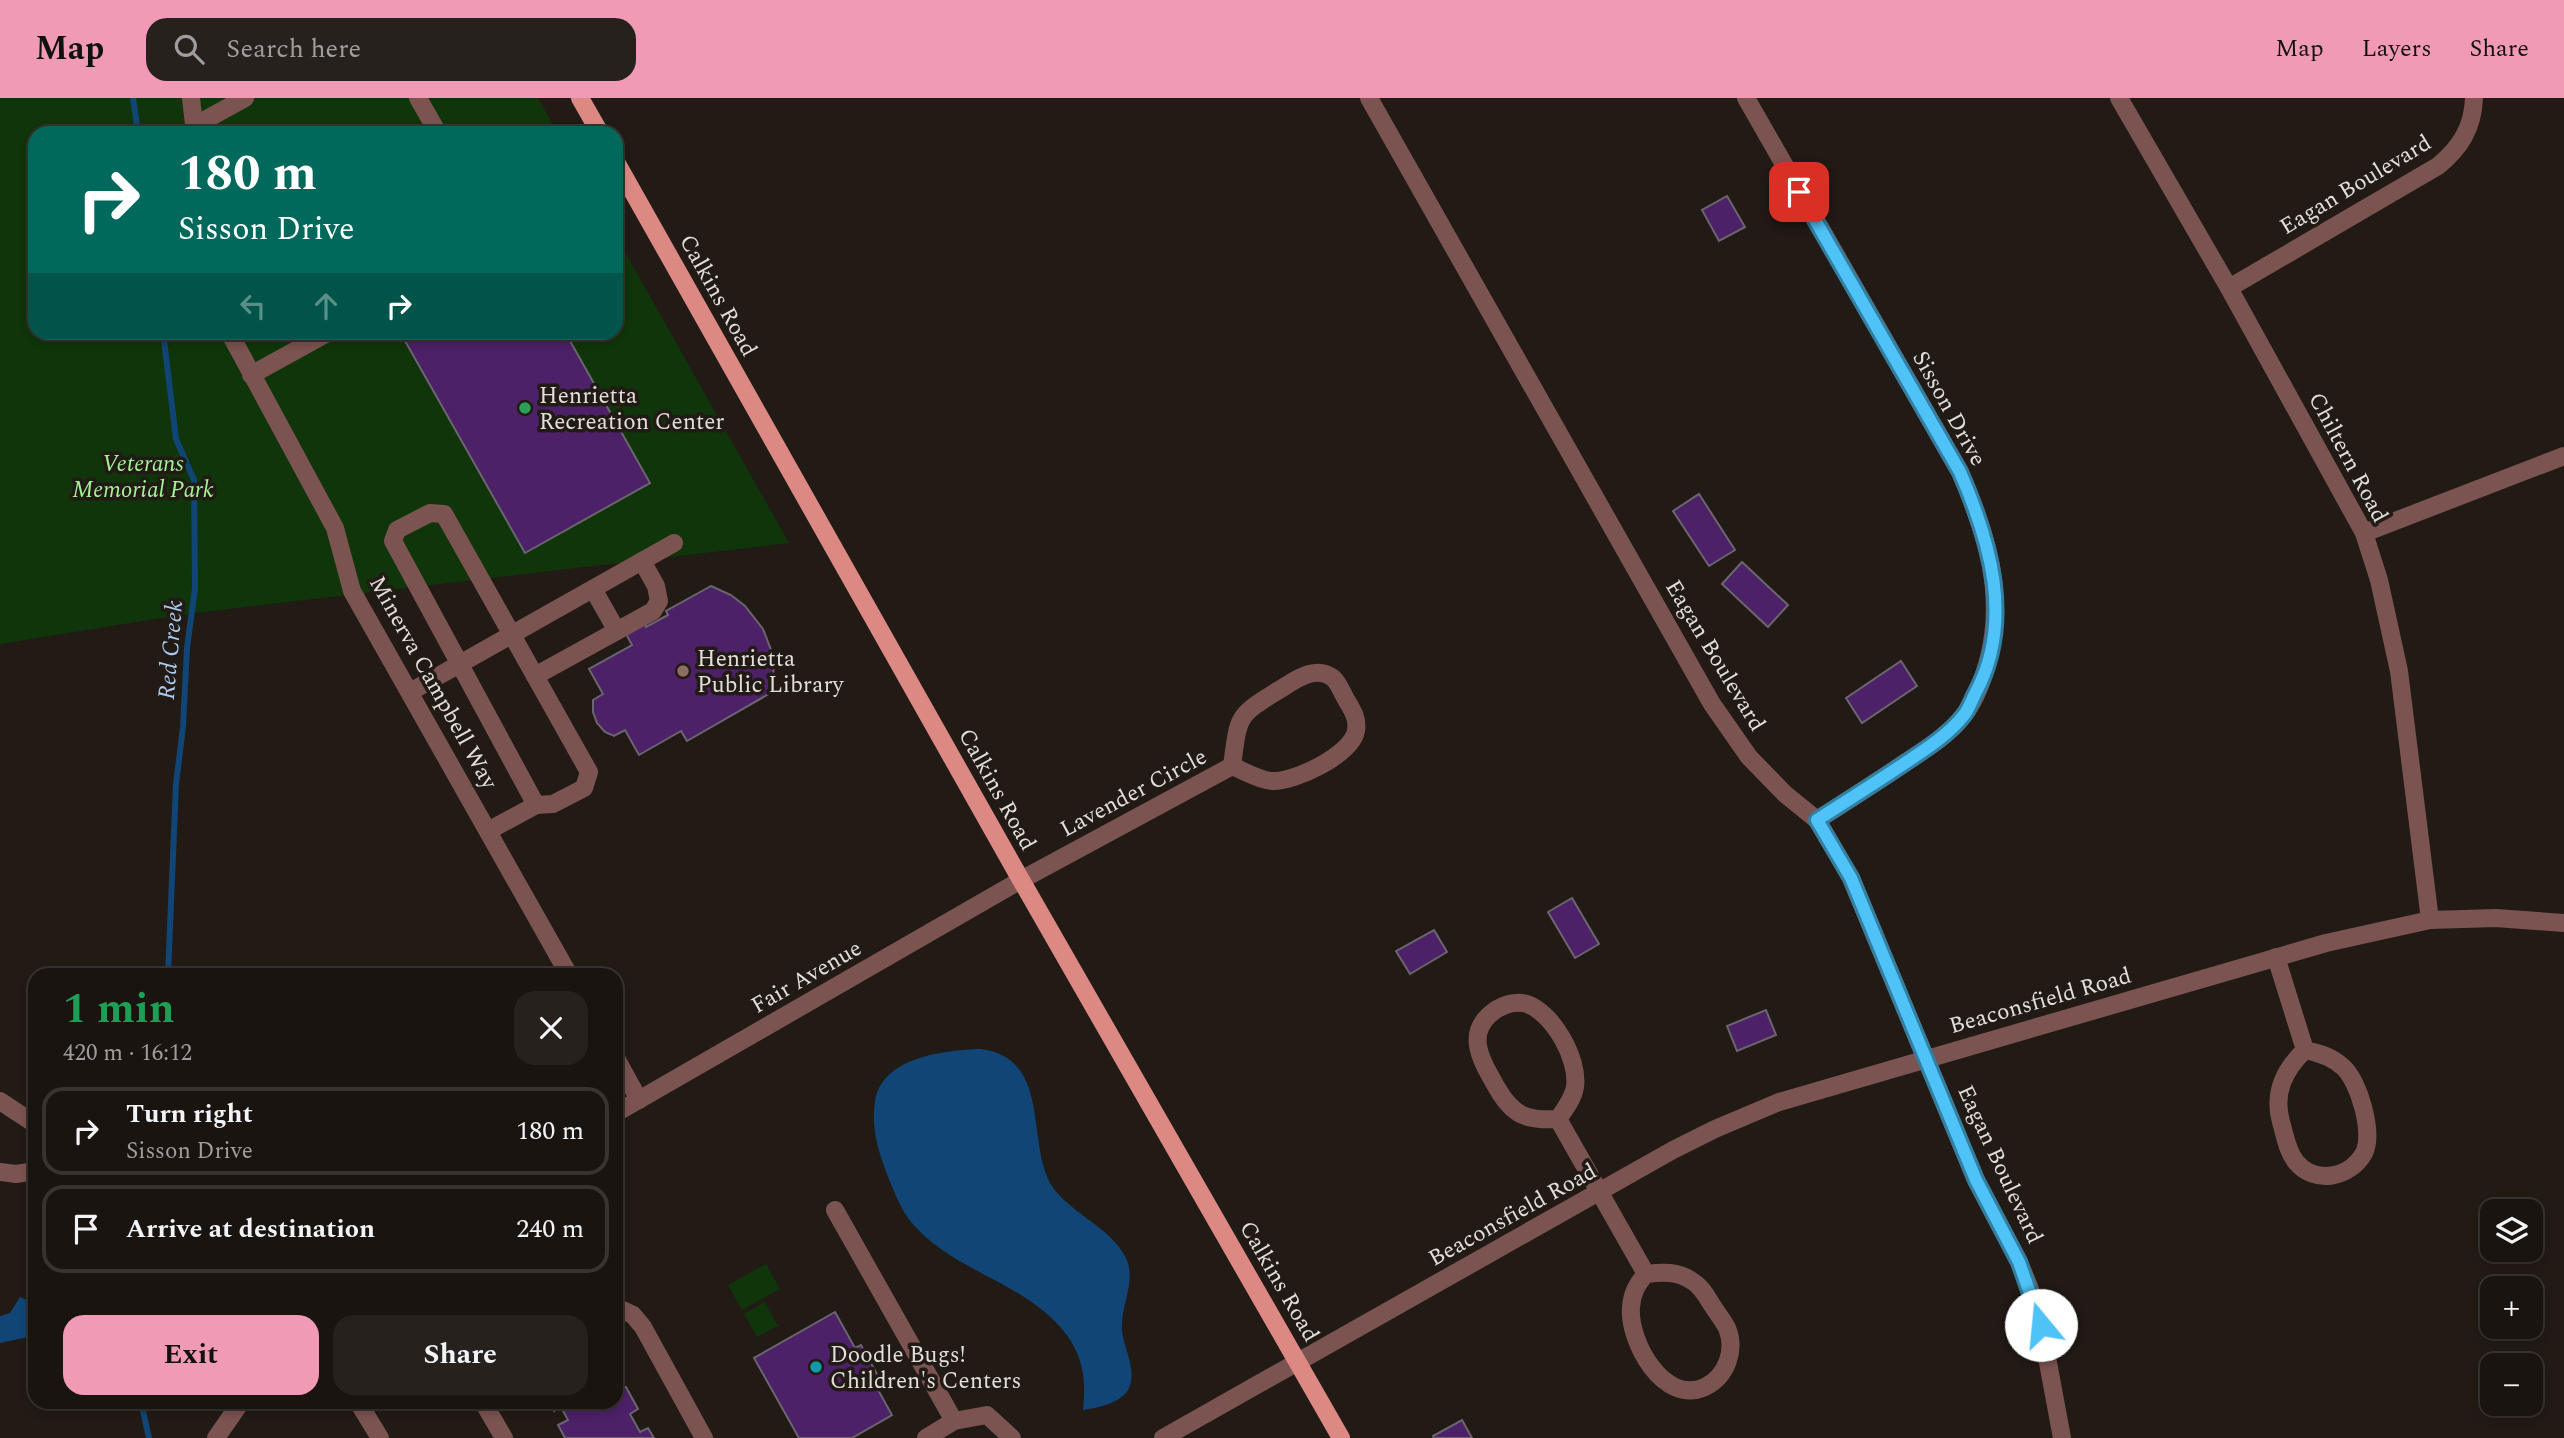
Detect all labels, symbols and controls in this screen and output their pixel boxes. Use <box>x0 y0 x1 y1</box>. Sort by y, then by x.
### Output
search box <box>146 18 636 81</box>
text: Map <box>35 24 104 74</box>
text: Search here <box>226 29 361 69</box>
icon: search <box>170 30 208 68</box>
text: Map <box>2275 31 2324 67</box>
text: Layers <box>2362 31 2432 67</box>
text: Share <box>2470 31 2529 67</box>
street label: Eagan Boulevard <box>2273 126 2438 245</box>
text: 180 m <box>178 137 317 212</box>
icon: right <box>63 154 154 245</box>
pin <box>1769 162 1829 222</box>
icon: arrive <box>1780 173 1818 211</box>
text: Sisson Drive <box>178 205 355 254</box>
street label: Calkins Road <box>670 228 766 363</box>
icon: left <box>234 287 272 325</box>
icon: ahead <box>307 287 345 325</box>
icon: right <box>380 287 418 325</box>
street label: Sisson Drive <box>1903 345 1995 473</box>
place label: Henrietta Recreation Center <box>539 379 725 440</box>
street label: Chiltern Road <box>2299 386 2397 529</box>
marker: Henrietta Recreation Center <box>517 400 533 416</box>
park label: Veterans Memorial Park <box>72 447 214 508</box>
street label: Minerva Campbell Way <box>359 570 506 797</box>
street label: Eagan Boulevard <box>1655 573 1774 738</box>
water label: Red Creek <box>149 599 193 701</box>
place label: Henrietta Public Library <box>697 642 845 703</box>
marker: Henrietta Public Library <box>675 663 691 679</box>
street label: Calkins Road <box>949 722 1045 857</box>
street label: Lavender Circle <box>1054 740 1214 847</box>
street label: Fair Avenue <box>745 931 869 1023</box>
street label: Beaconsfield Road <box>1945 959 2136 1044</box>
text: 1 min <box>63 978 175 1041</box>
button: close <box>514 991 588 1065</box>
text: 420 m · 16:12 <box>63 1036 192 1071</box>
street label: Eagan Boulevard <box>1947 1079 2052 1250</box>
text: Turn right <box>126 1094 253 1134</box>
text: 180 m <box>516 1111 584 1151</box>
icon: right <box>67 1112 105 1150</box>
text: Sisson Drive <box>126 1134 253 1169</box>
street label: Beaconsfield Road <box>1422 1154 1604 1276</box>
map controls <box>2480 1199 2543 1416</box>
button: layers <box>2480 1199 2543 1262</box>
text: Arrive at destination <box>126 1209 375 1249</box>
text: 240 m <box>516 1209 584 1249</box>
icon: arrive <box>67 1210 105 1248</box>
street label: Calkins Road <box>1230 1215 1328 1349</box>
button: + <box>2480 1276 2543 1339</box>
position arrow <box>2004 1288 2078 1362</box>
button: Exit <box>63 1315 319 1395</box>
button: Share <box>333 1315 588 1395</box>
place label: Doodle Bugs! Children's Centers <box>830 1338 1021 1399</box>
button: − <box>2480 1353 2543 1416</box>
marker: Doodle Bugs! Children's Centers <box>808 1359 824 1375</box>

